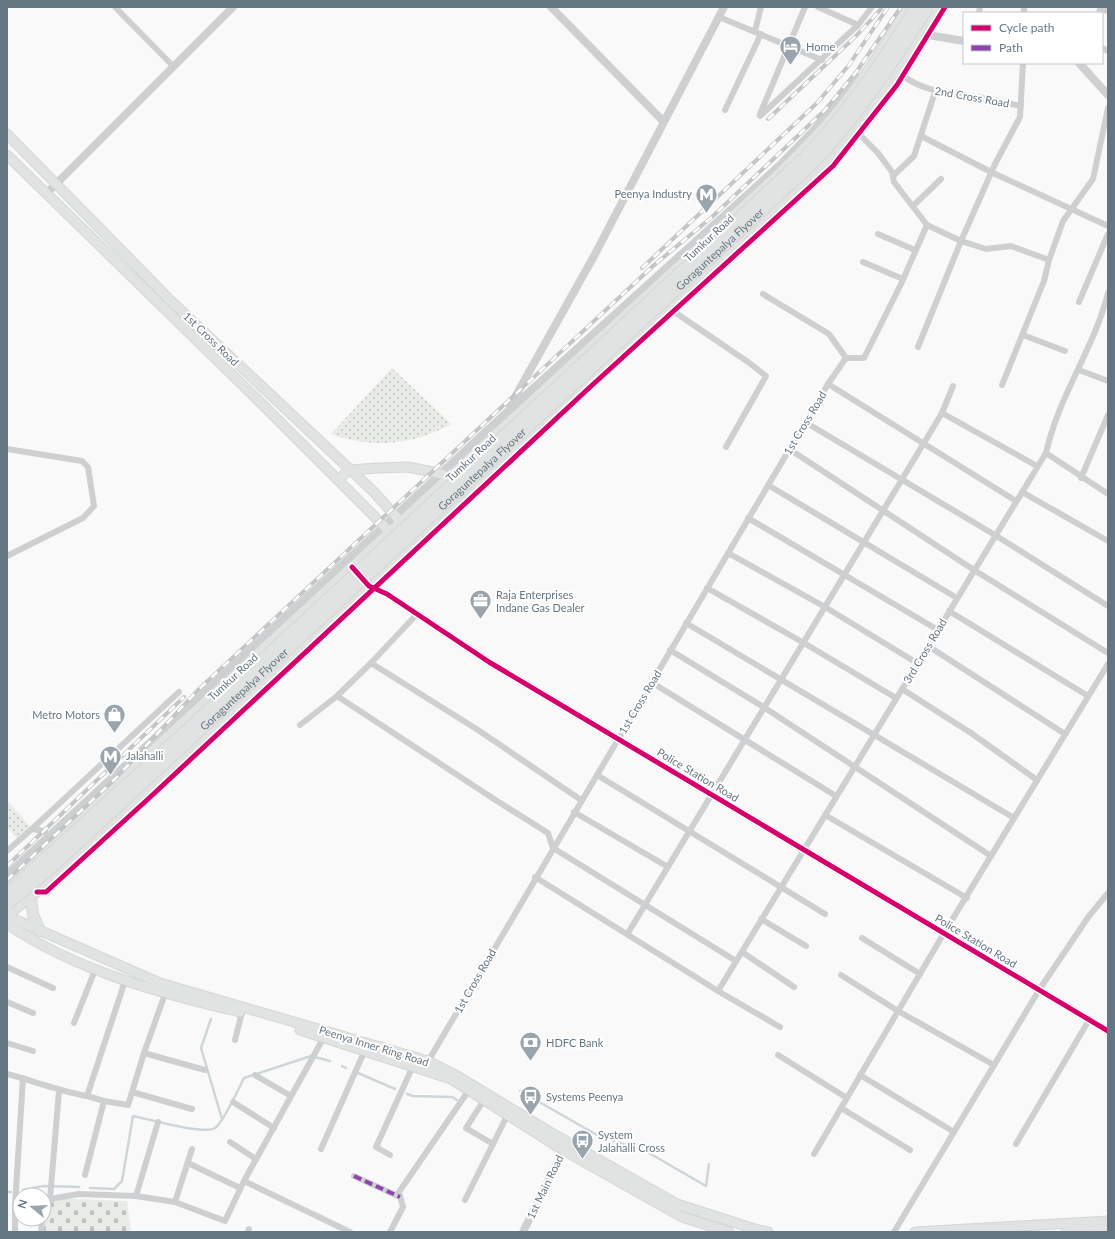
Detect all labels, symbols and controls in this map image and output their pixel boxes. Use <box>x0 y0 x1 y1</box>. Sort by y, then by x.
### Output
legend <box>963 12 1103 64</box>
text: Cycle path <box>999 20 1054 35</box>
hotel icon: Home <box>778 34 804 67</box>
place label: Home <box>806 40 836 53</box>
text: Path <box>999 40 1023 55</box>
street label: 2nd Cross Road <box>934 84 1010 109</box>
metro station icon: Peenya Industry <box>694 181 720 214</box>
place label: Peenya Industry <box>614 187 692 200</box>
street label: Goraguntepalya Flyover <box>673 205 766 293</box>
street label: Tumkur Road <box>681 211 736 264</box>
street label: 1st Cross Road <box>181 309 242 368</box>
street label: 1st Cross Road <box>780 389 829 457</box>
street label: Goraguntepalya Flyover <box>435 425 528 513</box>
street label: Tumkur Road <box>443 431 498 484</box>
office icon: Raja Enterprises Indane Gas Dealer <box>468 588 494 621</box>
place label: Raja Enterprises Indane Gas Dealer <box>496 588 585 614</box>
street label: 3rd Cross Road <box>900 616 949 685</box>
street label: Goraguntepalya Flyover <box>197 645 290 733</box>
street label: Tumkur Road <box>205 650 260 703</box>
street label: 1st Cross Road <box>615 668 664 736</box>
shop icon: Metro Motors <box>102 702 128 735</box>
place label: Metro Motors <box>32 708 100 721</box>
metro station icon: Jalahalli <box>98 743 124 776</box>
street label: Police Station Road <box>655 745 741 804</box>
place label: Jalahalli <box>126 749 164 762</box>
street label: Police Station Road <box>933 911 1019 970</box>
street label: 1st Cross Road <box>451 946 498 1015</box>
street label: Peenya Inner Ring Road <box>318 1023 431 1068</box>
bank icon: HDFC Bank <box>518 1030 544 1063</box>
place label: HDFC Bank <box>546 1036 604 1049</box>
bus stop icon: Systems Peenya <box>518 1084 544 1117</box>
place label: Systems Peenya <box>546 1090 623 1103</box>
bus stop icon: System Jalahalli Cross <box>570 1128 596 1161</box>
place label: System Jalahalli Cross <box>598 1128 665 1154</box>
street label: 1st Main Road <box>523 1153 566 1221</box>
north arrow <box>12 1187 52 1227</box>
text: N <box>15 1198 30 1210</box>

